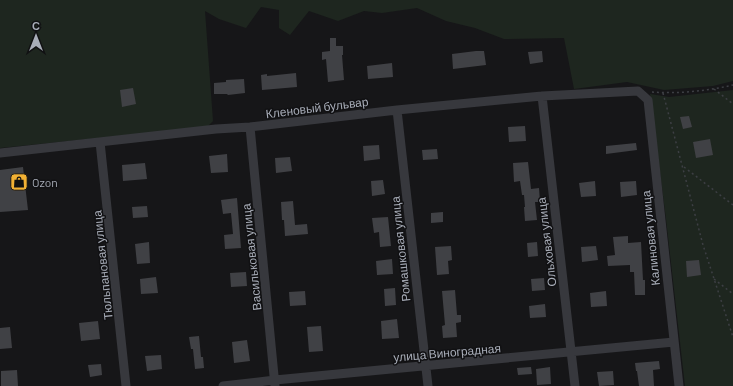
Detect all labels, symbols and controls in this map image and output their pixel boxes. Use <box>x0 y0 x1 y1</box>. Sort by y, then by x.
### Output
north arrow <box>16 16 56 56</box>
text: С <box>32 19 40 32</box>
street label: Кленовый бульвар <box>265 94 370 121</box>
shop icon: Ozon <box>9 172 29 192</box>
place label: Ozon <box>32 175 58 189</box>
street label: Калиновая улица <box>638 189 663 286</box>
street label: Ромашковая улица <box>387 195 413 302</box>
street label: Ольховая улица <box>534 196 559 287</box>
street label: Васильковая улица <box>238 202 265 311</box>
street label: Тюльпановая улица <box>89 209 116 320</box>
street label: улица Виноградная <box>393 340 501 365</box>

